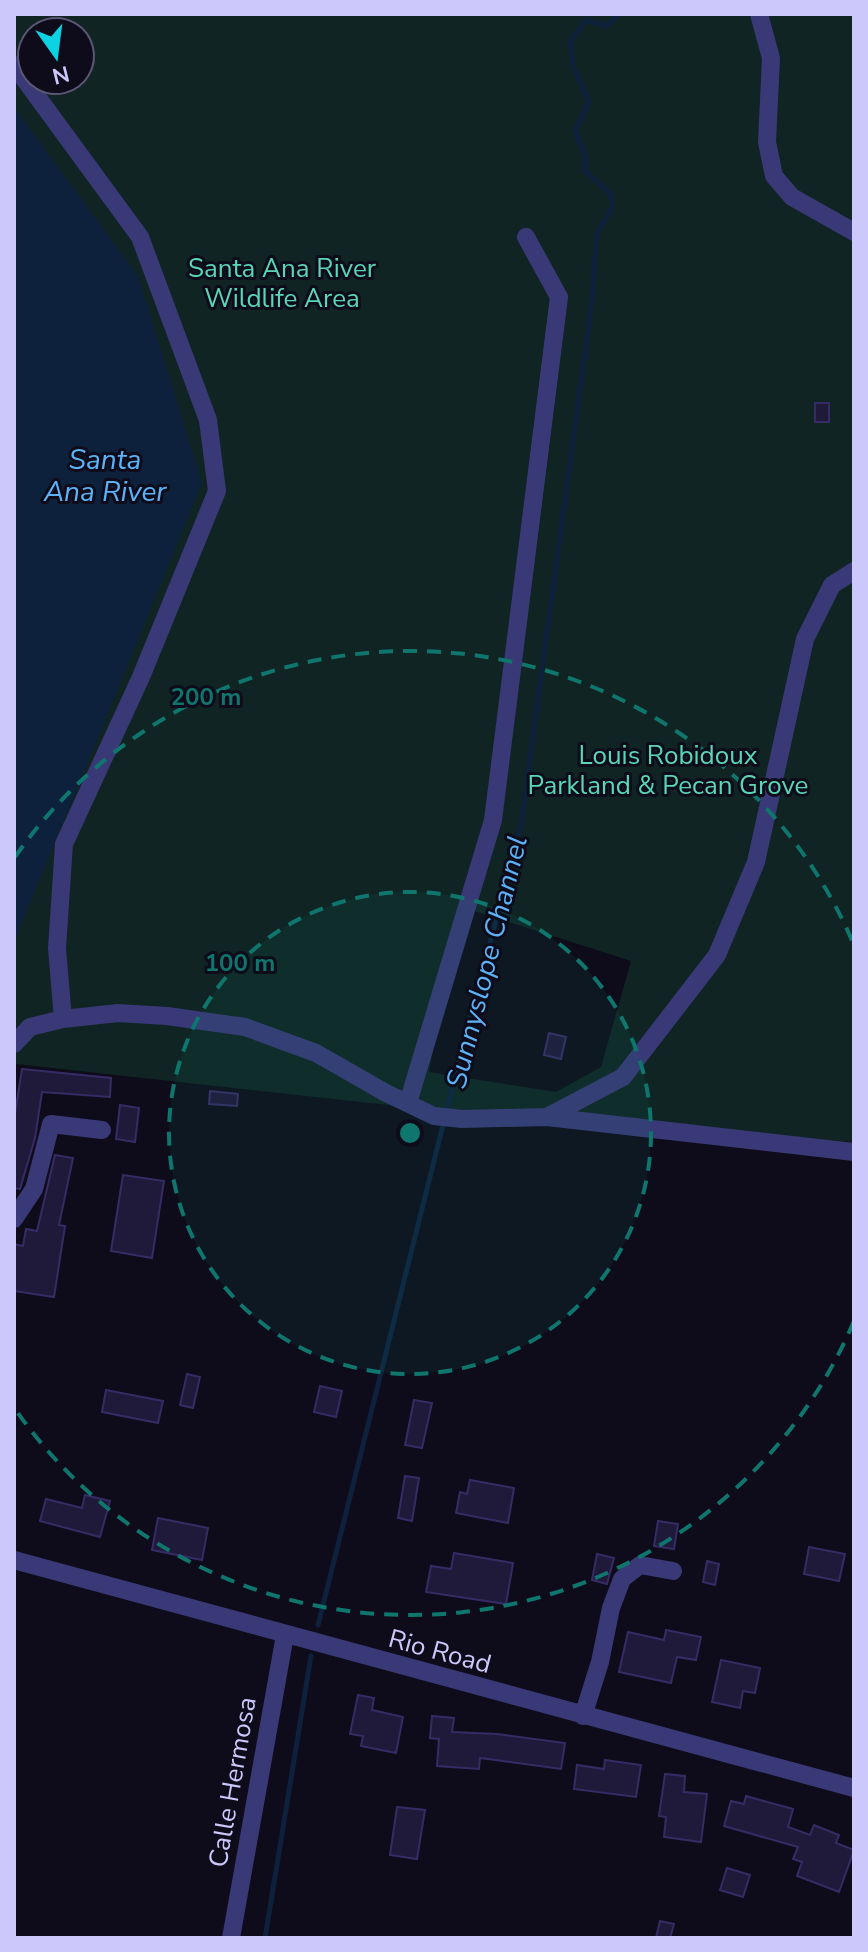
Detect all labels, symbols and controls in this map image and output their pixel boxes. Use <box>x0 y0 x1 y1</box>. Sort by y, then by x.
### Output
north arrow <box>16 16 96 96</box>
text: N <box>49 58 72 91</box>
park label: Santa Ana River Wildlife Area <box>188 251 377 316</box>
water label: Santa Ana River <box>43 441 167 511</box>
text: 200 m <box>171 681 241 713</box>
park label: Louis Robidoux Parkland & Pecan Grove <box>528 738 808 803</box>
water label: Sunnyslope Channel <box>437 832 537 1092</box>
text: 100 m <box>205 947 275 979</box>
centre of rings <box>396 1119 424 1147</box>
street label: Rio Road <box>385 1621 495 1682</box>
street label: Calle Hermosa <box>200 1694 265 1870</box>

